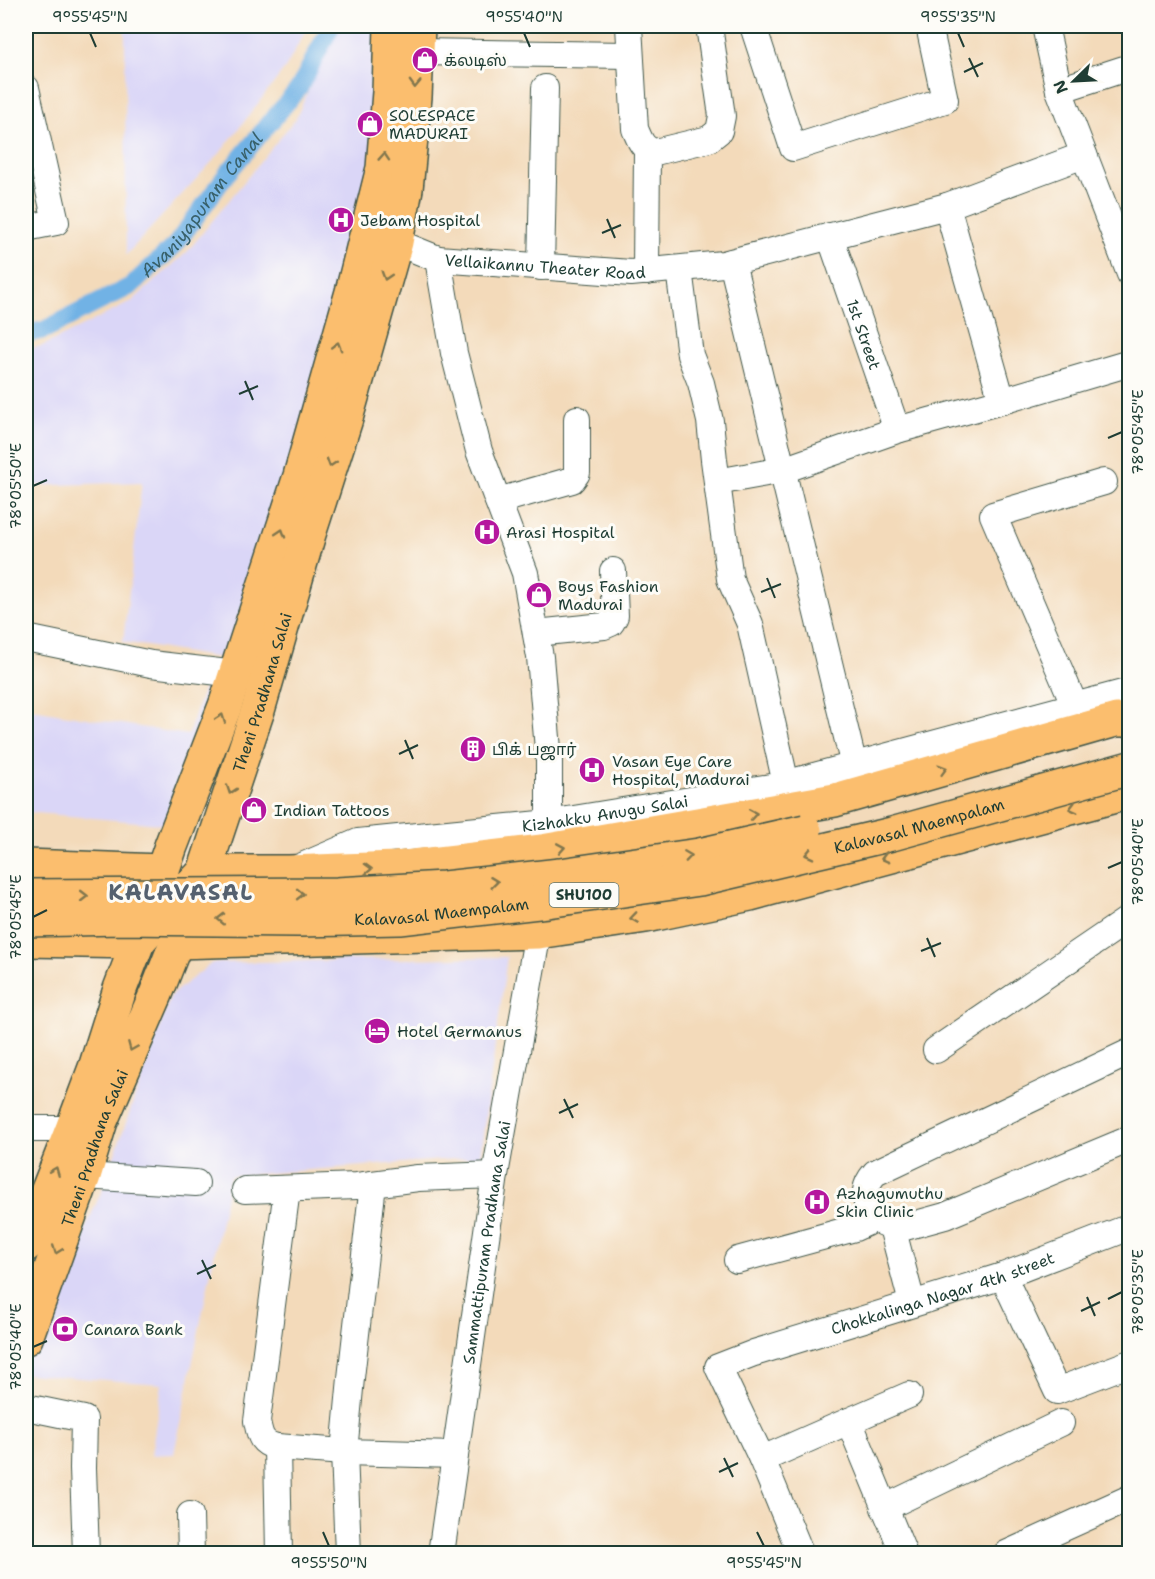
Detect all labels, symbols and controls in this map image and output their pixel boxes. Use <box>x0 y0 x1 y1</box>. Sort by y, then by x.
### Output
text: 9°55'45"N <box>52 7 128 27</box>
text: 9°55'40"N <box>485 7 563 27</box>
text: 9°55'35"N <box>920 7 996 27</box>
shop icon: க்லடிஸ் <box>410 45 440 75</box>
place label: க்லடிஸ் <box>444 50 507 71</box>
north arrow <box>1044 51 1104 111</box>
text: N <box>1049 77 1073 97</box>
one-way arrow <box>409 79 422 88</box>
place label: SOLESPACE MADURAI <box>389 105 476 144</box>
shop icon: SOLESPACE MADURAI <box>355 109 385 139</box>
water label: Avaniyapuram Canal <box>136 127 269 283</box>
one-way arrow <box>377 152 390 161</box>
hospital icon: Jebam Hospital <box>326 205 356 235</box>
place label: Jebam Hospital <box>360 210 480 231</box>
street label: Vellaikannu Theater Road <box>444 249 646 284</box>
one-way arrow <box>381 270 393 281</box>
street label: 1st Street <box>842 296 886 372</box>
one-way arrow <box>330 341 342 352</box>
text: 78°05'45"E <box>1128 389 1148 475</box>
text: 78°05'50"E <box>6 443 26 529</box>
one-way arrow <box>326 457 339 468</box>
hospital icon: Arasi Hospital <box>472 517 502 547</box>
place label: Arasi Hospital <box>506 522 615 543</box>
one-way arrow <box>274 528 286 539</box>
place label: Boys Fashion Madurai <box>558 576 659 615</box>
shop icon: Boys Fashion Madurai <box>524 580 554 610</box>
street label: Theni Pradhana Salai <box>228 610 296 775</box>
one-way arrow <box>213 713 226 724</box>
building icon: பிக் பஜார் <box>458 734 488 764</box>
place label: பிக் பஜார் <box>492 739 577 761</box>
place label: Vasan Eye Care Hospital, Madurai <box>612 751 750 790</box>
hospital icon: Vasan Eye Care Hospital, Madurai <box>577 755 607 785</box>
one-way arrow <box>937 764 948 776</box>
one-way arrow <box>225 784 238 795</box>
street label: Kizhakku Anugu Salai <box>521 790 690 836</box>
street label: Kalavasal Maempalam <box>832 793 1007 858</box>
shop icon: Indian Tattoos <box>239 795 269 825</box>
place label: Indian Tattoos <box>274 800 390 821</box>
one-way arrow <box>1068 800 1078 813</box>
one-way arrow <box>748 808 758 821</box>
text: 78°05'40"E <box>1128 818 1148 906</box>
one-way arrow <box>556 842 566 855</box>
one-way arrow <box>804 846 814 859</box>
one-way arrow <box>683 851 692 863</box>
one-way arrow <box>880 851 890 864</box>
one-way arrow <box>363 863 372 875</box>
text: 78°05'45"E <box>6 874 26 960</box>
one-way arrow <box>490 877 499 889</box>
district label: KALAVASAL <box>108 878 254 907</box>
road number: SHU100 <box>550 883 618 907</box>
one-way arrow <box>295 888 304 900</box>
one-way arrow <box>79 890 88 902</box>
street label: Kalavasal Maempalam <box>354 893 530 929</box>
one-way arrow <box>629 912 638 924</box>
one-way arrow <box>216 913 225 925</box>
hotel icon: Hotel Germanus <box>362 1016 392 1046</box>
place label: Hotel Germanus <box>397 1021 522 1042</box>
one-way arrow <box>128 1041 140 1052</box>
street label: Theni Pradhana Salai <box>56 1066 133 1229</box>
street label: Sammattipuram Pradhana Salai <box>458 1119 515 1365</box>
one-way arrow <box>48 1167 60 1178</box>
place label: Azhagumuthu Skin Clinic <box>836 1183 943 1222</box>
hospital icon: Azhagumuthu Skin Clinic <box>802 1187 832 1217</box>
one-way arrow <box>52 1244 65 1255</box>
street label: Chokkalinga Nagar 4th street <box>828 1247 1057 1339</box>
text: 78°05'35"E <box>1128 1249 1148 1335</box>
text: 78°05'40"E <box>6 1303 26 1391</box>
bank icon: Canara Bank <box>50 1314 80 1344</box>
place label: Canara Bank <box>84 1319 183 1340</box>
text: 9°55'50"N <box>291 1553 368 1573</box>
text: 9°55'45"N <box>726 1553 802 1573</box>

